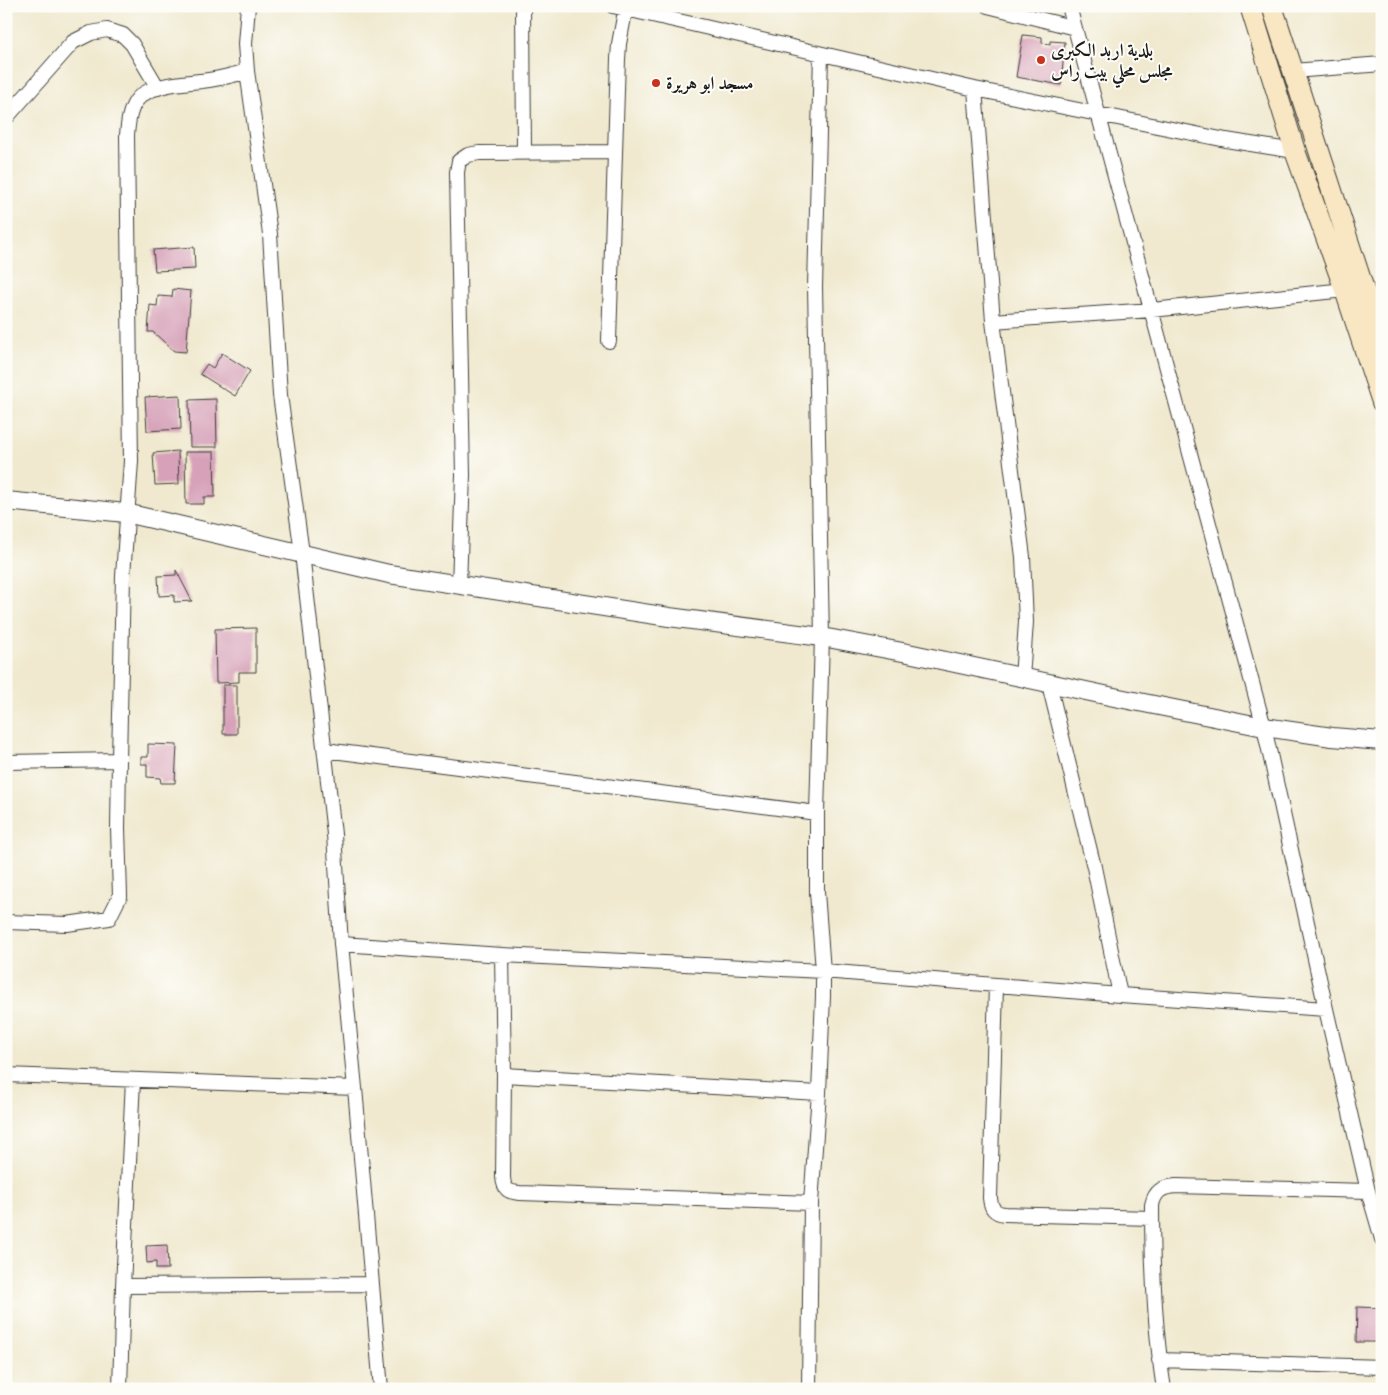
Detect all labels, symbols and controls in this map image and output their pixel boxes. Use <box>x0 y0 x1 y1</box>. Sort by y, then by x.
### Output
place label: بلدية اربد الكبرى مجلس محلي بيت راس <box>1051 39 1174 89</box>
marker: بلدية اربد الكبرى مجلس محلي بيت راس <box>1035 54 1047 66</box>
place label: مسجد ابو هريرة <box>666 72 754 95</box>
marker: مسجد ابو هريرة <box>650 77 662 89</box>

